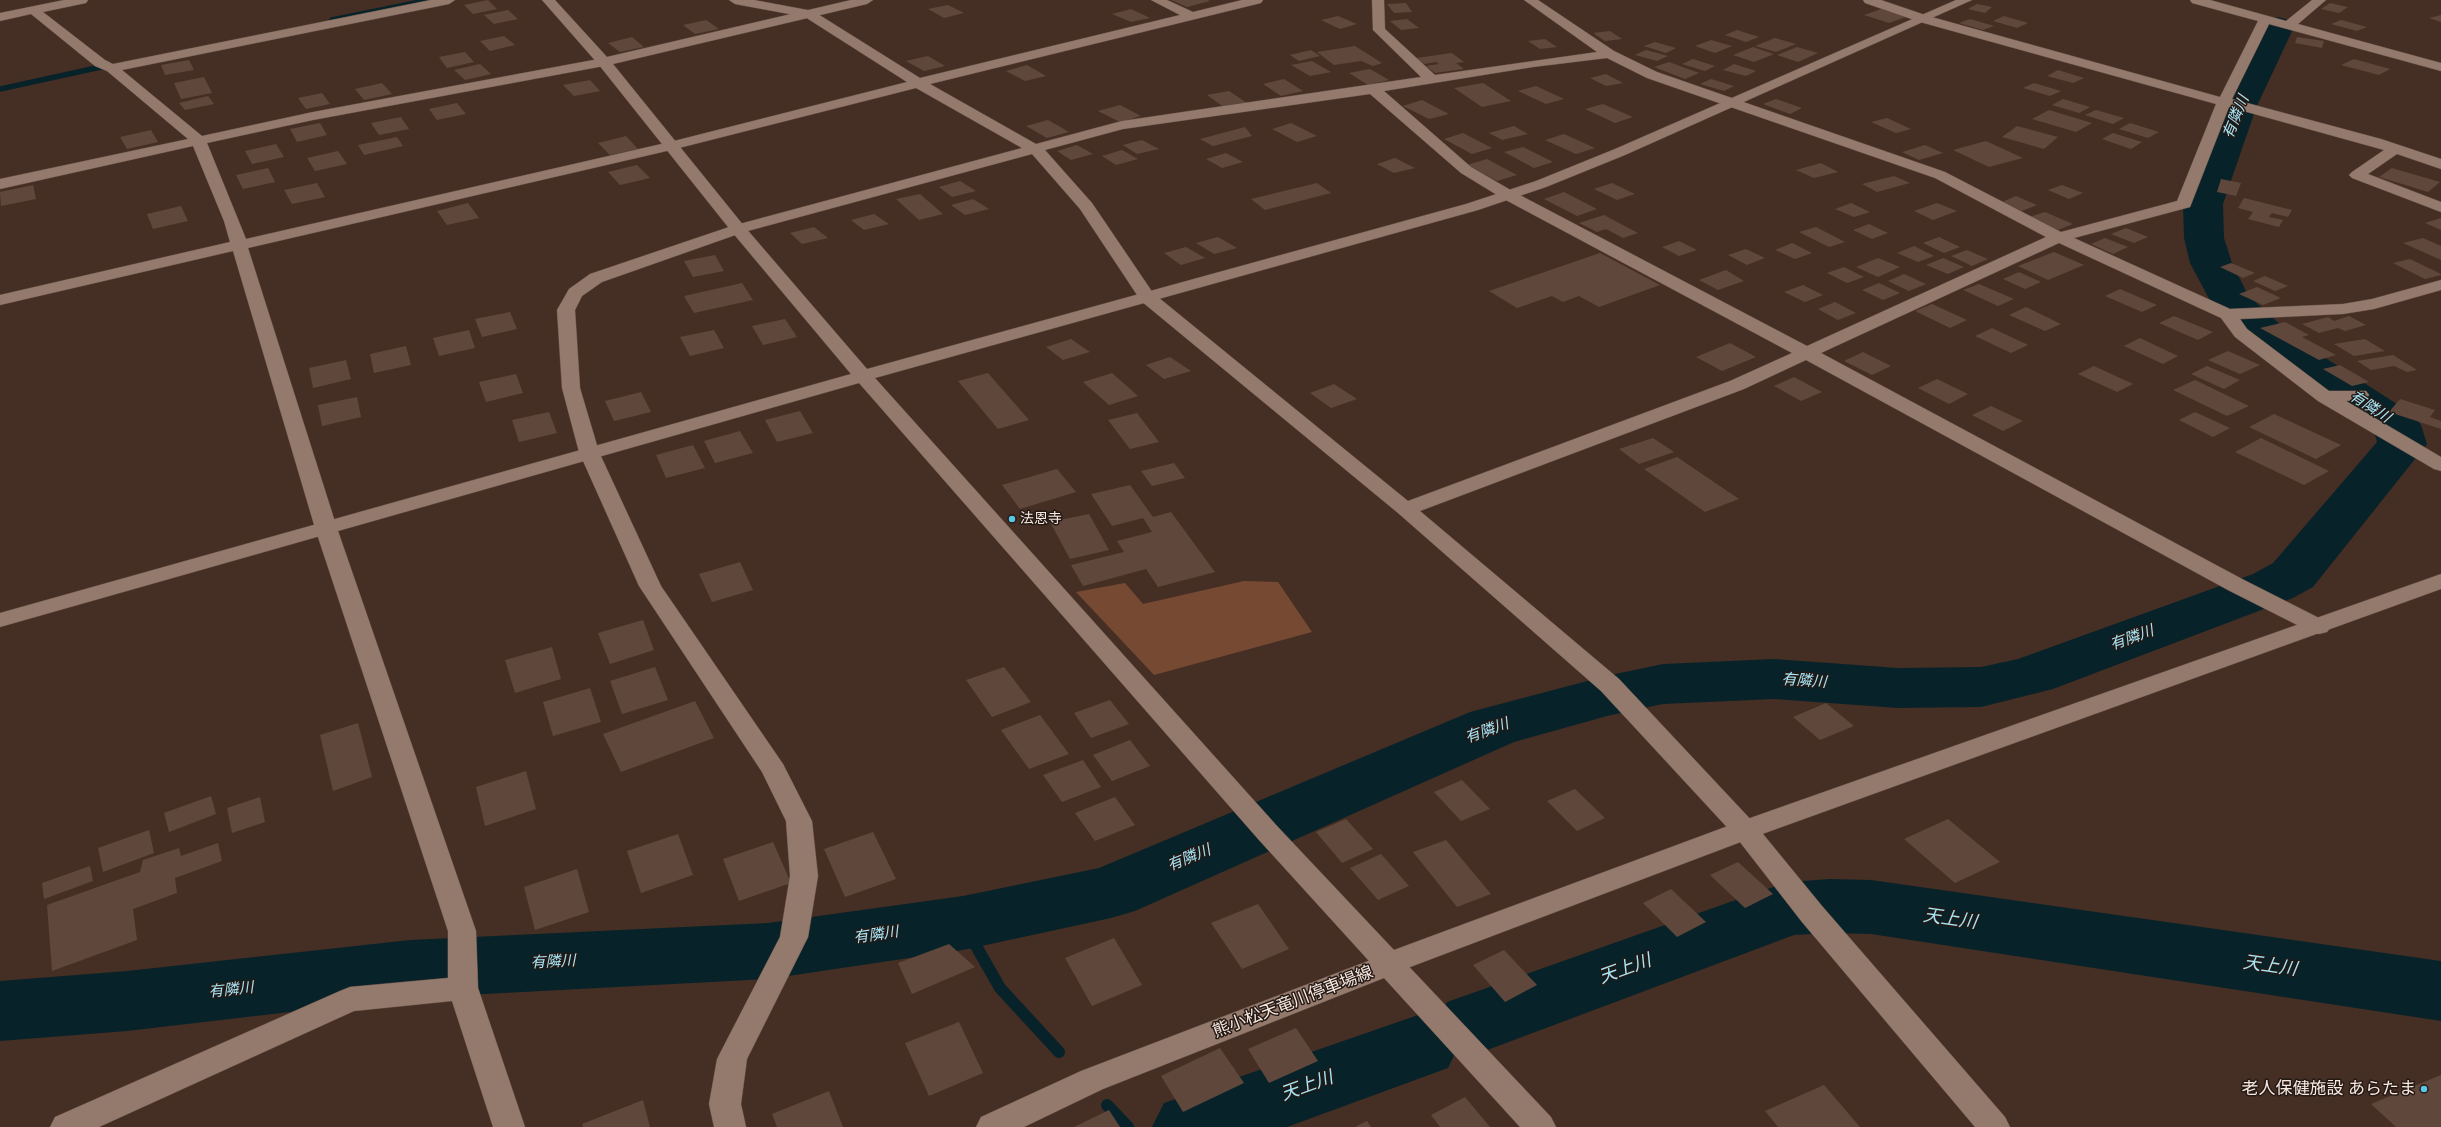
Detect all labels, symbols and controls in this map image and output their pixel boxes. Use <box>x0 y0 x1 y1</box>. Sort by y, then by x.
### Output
water label: 有隣川 <box>2219 93 2253 141</box>
water label: 有隣川 <box>2346 387 2394 427</box>
place label: 法恩寺 <box>1020 511 1062 527</box>
marker: 法恩寺 <box>1007 514 1017 524</box>
water label: 有隣川 <box>2108 622 2156 654</box>
water label: 有隣川 <box>1781 670 1827 692</box>
water label: 有隣川 <box>1463 715 1511 747</box>
water label: 有隣川 <box>1165 841 1213 875</box>
water label: 天上川 <box>1922 905 1978 933</box>
water label: 有隣川 <box>852 923 900 947</box>
water label: 天上川 <box>1596 950 1654 988</box>
water label: 有隣川 <box>530 952 576 972</box>
water label: 天上川 <box>2242 952 2298 980</box>
street label: 熊小松天竜川停車場線 <box>1210 962 1376 1042</box>
water label: 有隣川 <box>208 979 254 1001</box>
water label: 天上川 <box>1278 1067 1336 1105</box>
place label: 老人保健施設 あらたま <box>2242 1079 2416 1099</box>
marker: 老人保健施設 あらたま <box>2419 1084 2429 1094</box>

